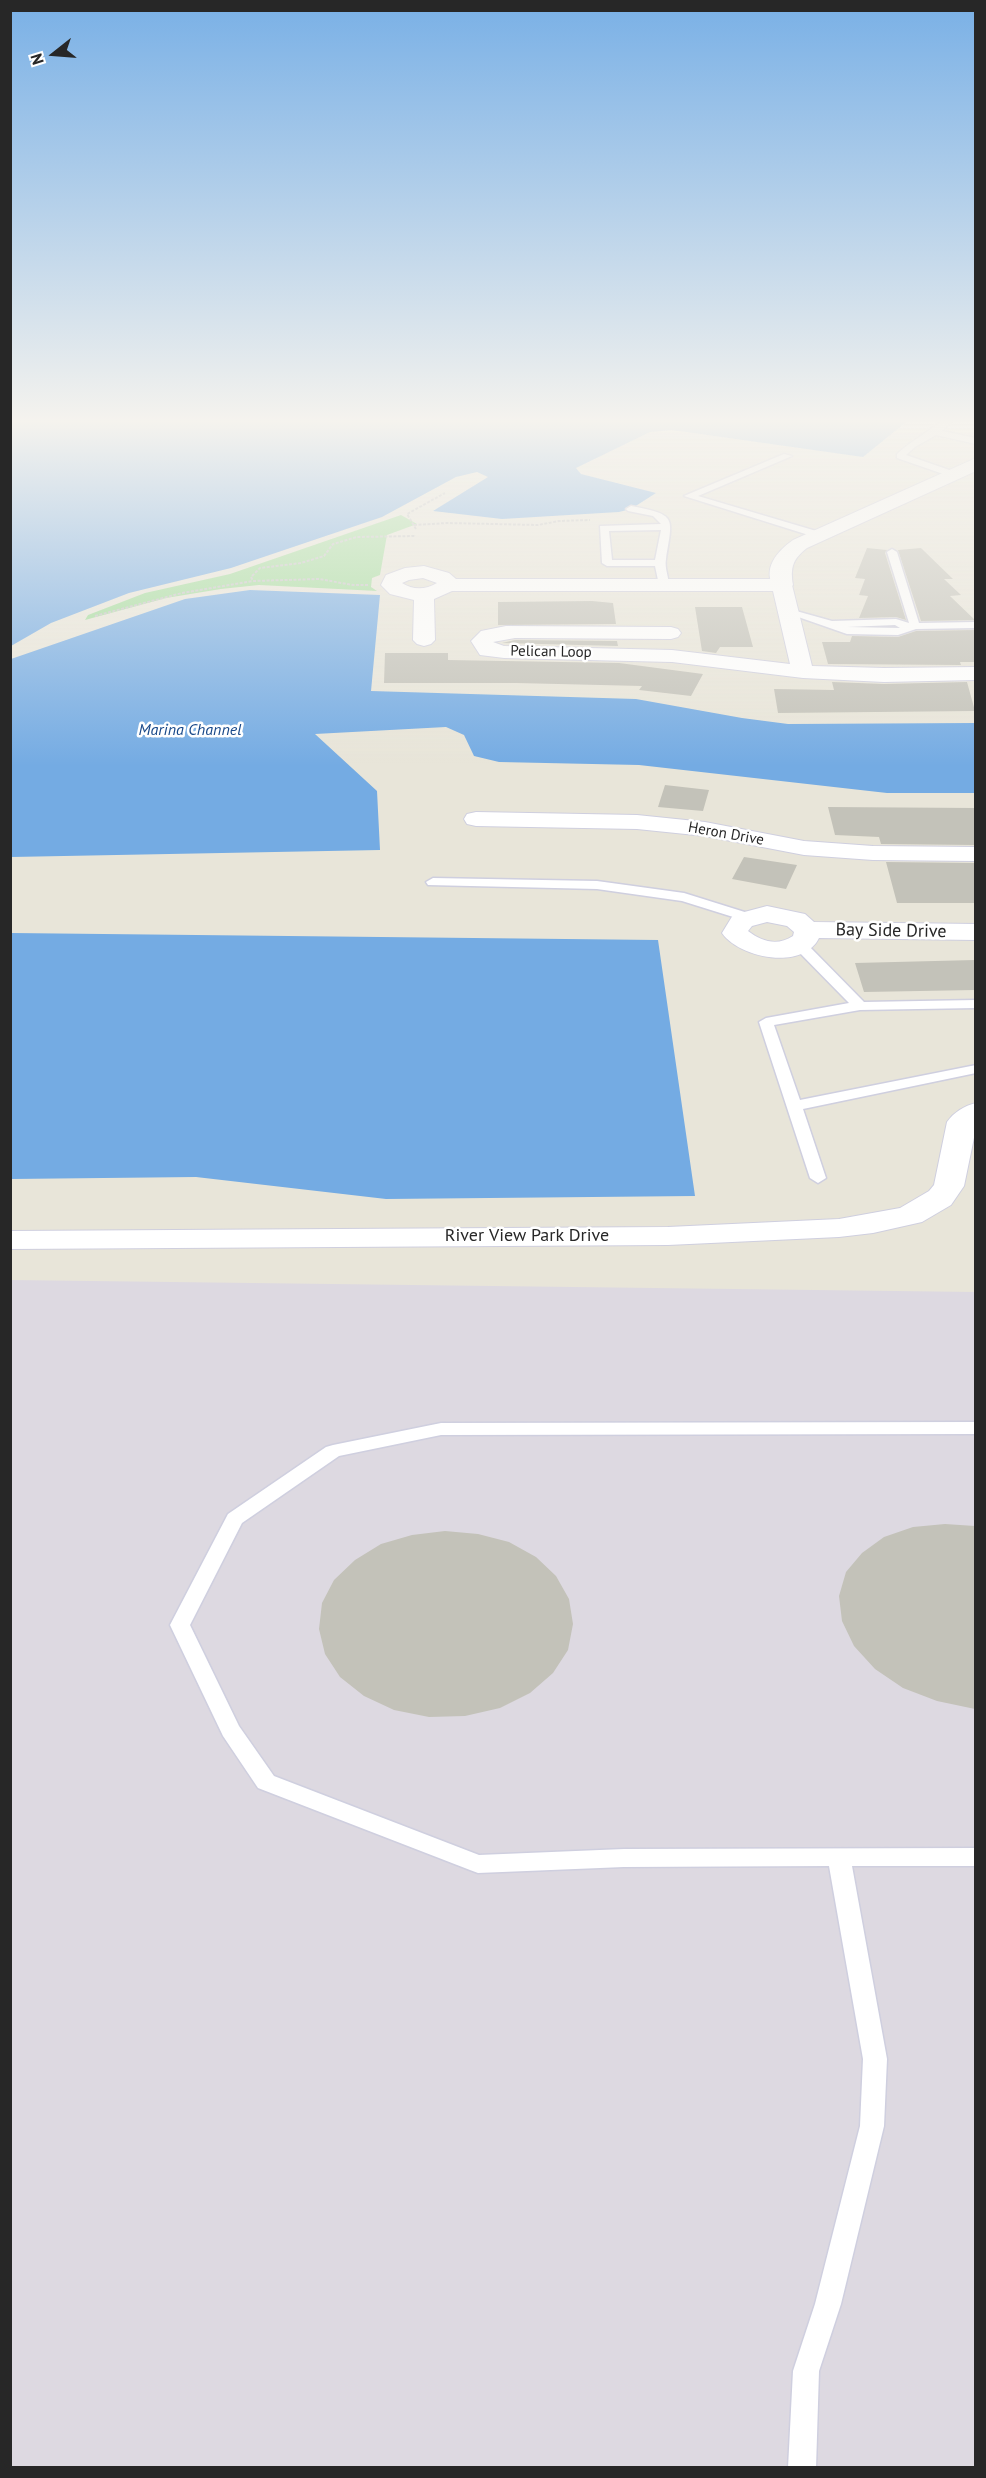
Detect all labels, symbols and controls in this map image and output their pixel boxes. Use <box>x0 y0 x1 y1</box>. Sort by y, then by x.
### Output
north arrow <box>24 24 84 84</box>
text: N <box>26 51 48 67</box>
street label: Pelican Loop <box>510 642 592 662</box>
water label: Marina Channel <box>138 720 242 740</box>
street label: Heron Drive <box>687 818 765 850</box>
street label: Bay Side Drive <box>835 919 947 943</box>
street label: River View Park Drive <box>445 1225 609 1247</box>

